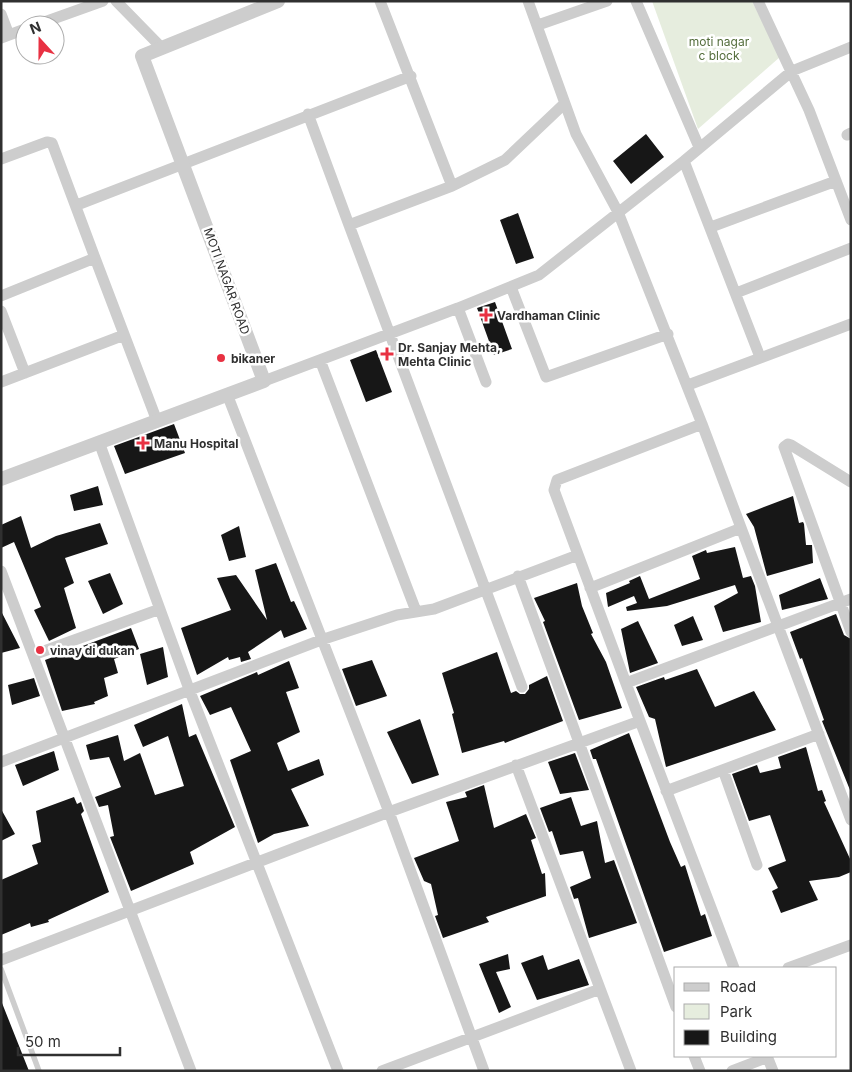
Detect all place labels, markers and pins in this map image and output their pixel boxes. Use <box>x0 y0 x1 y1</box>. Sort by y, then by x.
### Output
marker: Vardhaman Clinic <box>479 308 493 322</box>
place label: Vardhaman Clinic <box>497 308 600 323</box>
place label: Dr. Sanjay Mehta, Mehta Clinic <box>398 340 501 369</box>
marker: Dr. Sanjay Mehta, Mehta Clinic <box>380 347 394 361</box>
place label: bikaner <box>231 351 275 366</box>
marker: bikaner <box>215 352 227 364</box>
marker: Manu Hospital <box>136 436 150 450</box>
place label: Manu Hospital <box>154 436 238 451</box>
place label: vinay di dukan <box>50 643 135 658</box>
marker: vinay di dukan <box>34 644 46 656</box>

